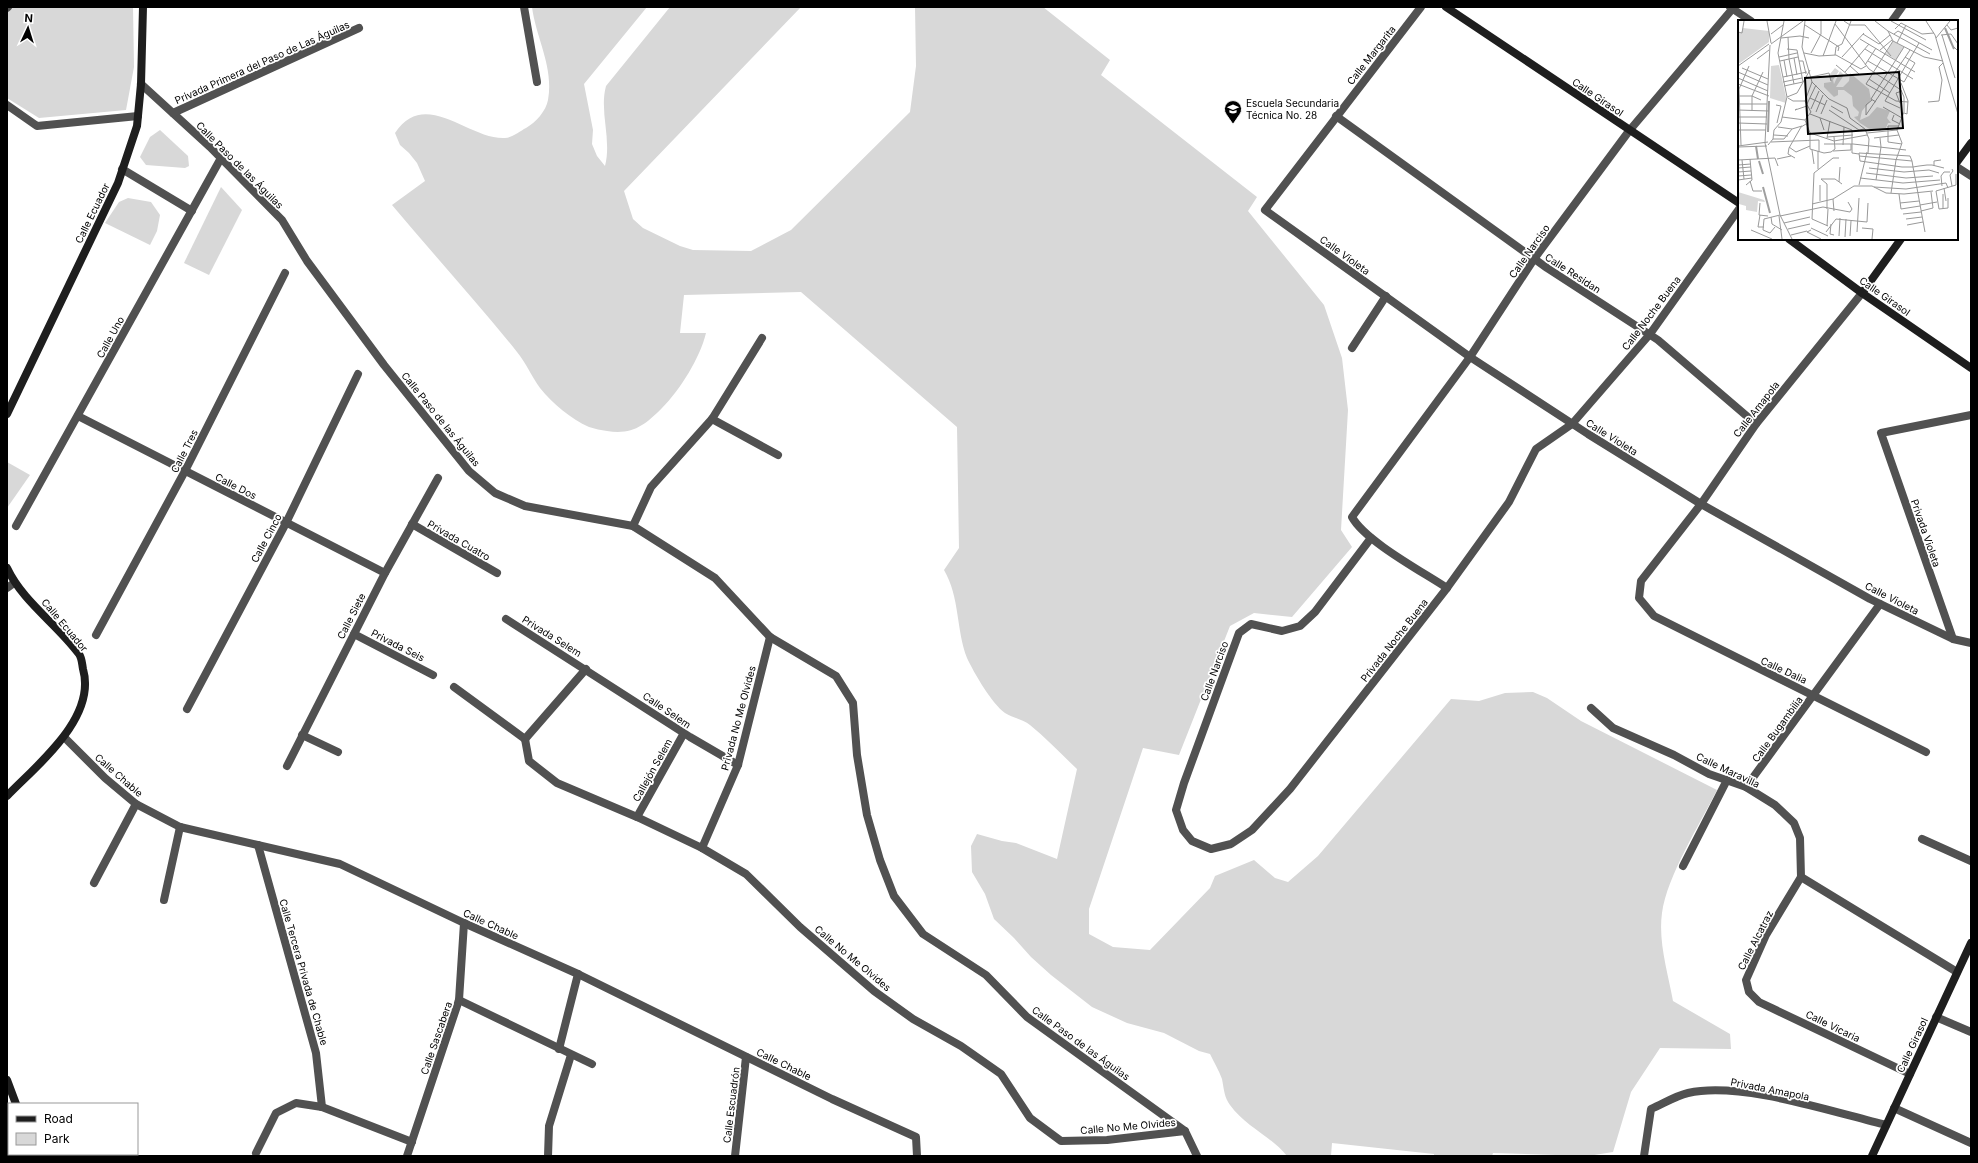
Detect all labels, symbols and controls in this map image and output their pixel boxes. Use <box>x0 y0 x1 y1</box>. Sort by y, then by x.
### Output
north arrow <box>8 8 48 48</box>
text: N <box>24 11 33 25</box>
street label: Privada Primera del Paso de Las Águilas <box>172 17 351 106</box>
inset map <box>1738 20 1958 240</box>
street label: Calle Margarita <box>1344 23 1398 87</box>
street label: Calle Girasol <box>1570 75 1626 119</box>
place label: Escuela Secundaria Técnica No. 28 <box>1246 97 1339 121</box>
school or university icon: Escuela Secundaria Técnica No. 28 <box>1223 99 1243 124</box>
street label: Calle Paso de las Águilas <box>194 118 287 211</box>
street label: Calle Ecuador <box>72 181 112 245</box>
street label: Calle Narciso <box>1506 222 1552 280</box>
street label: Calle Violeta <box>1318 233 1372 277</box>
street label: Calle Residan <box>1543 251 1603 295</box>
street label: Calle Noche Buena <box>1619 273 1683 353</box>
street label: Calle Girasol <box>1857 274 1913 318</box>
street label: Calle Uno <box>94 314 126 360</box>
street label: Calle Paso de las Águilas <box>399 369 484 469</box>
street label: Calle Amapola <box>1730 379 1782 439</box>
street label: Calle Violeta <box>1584 416 1640 458</box>
street label: Calle Tres <box>168 427 200 475</box>
street label: Calle Dos <box>213 470 259 502</box>
street label: Privada Violeta <box>1909 497 1943 569</box>
street label: Calle Cinco <box>248 511 284 565</box>
street label: Privada Cuatro <box>426 517 492 563</box>
street label: Calle Violeta <box>1863 579 1921 617</box>
street label: Calle Siete <box>334 591 368 641</box>
street label: Calle Ecuador <box>39 596 91 654</box>
street label: Privada Noche Buena <box>1358 596 1430 684</box>
street label: Privada Selem <box>520 613 584 659</box>
street label: Privada Seis <box>369 626 427 664</box>
street label: Calle Narciso <box>1198 640 1230 702</box>
street label: Calle Dalia <box>1759 654 1809 686</box>
street label: Privada No Me Olvides <box>718 664 758 772</box>
street label: Calle Selem <box>641 689 693 731</box>
street label: Calle Bugambilia <box>1749 694 1805 764</box>
street label: Callejón Selem <box>630 736 674 804</box>
street label: Calle Maravilla <box>1694 750 1762 790</box>
street label: Calle Chable <box>93 751 146 799</box>
street label: Calle Tercera Privada de Chable <box>277 897 331 1047</box>
street label: Calle Chable <box>461 906 521 942</box>
street label: Calle Alcatraz <box>1735 908 1775 972</box>
street label: Calle No Me Olvides <box>812 923 894 993</box>
street label: Calle Sascabera <box>418 1000 454 1076</box>
street label: Calle Paso de las Águilas <box>1030 1003 1133 1083</box>
street label: Calle Vicaria <box>1804 1008 1862 1044</box>
street label: Calle Girasol <box>1894 1016 1930 1074</box>
street label: Calle Chable <box>755 1046 814 1083</box>
street label: Calle Escuadrón <box>720 1066 742 1144</box>
street label: Privada Amapola <box>1730 1075 1810 1103</box>
legend <box>8 1103 138 1155</box>
text: Road <box>44 1111 73 1126</box>
street label: Calle No Me Olvides <box>1080 1116 1176 1136</box>
text: Park <box>44 1131 70 1146</box>

